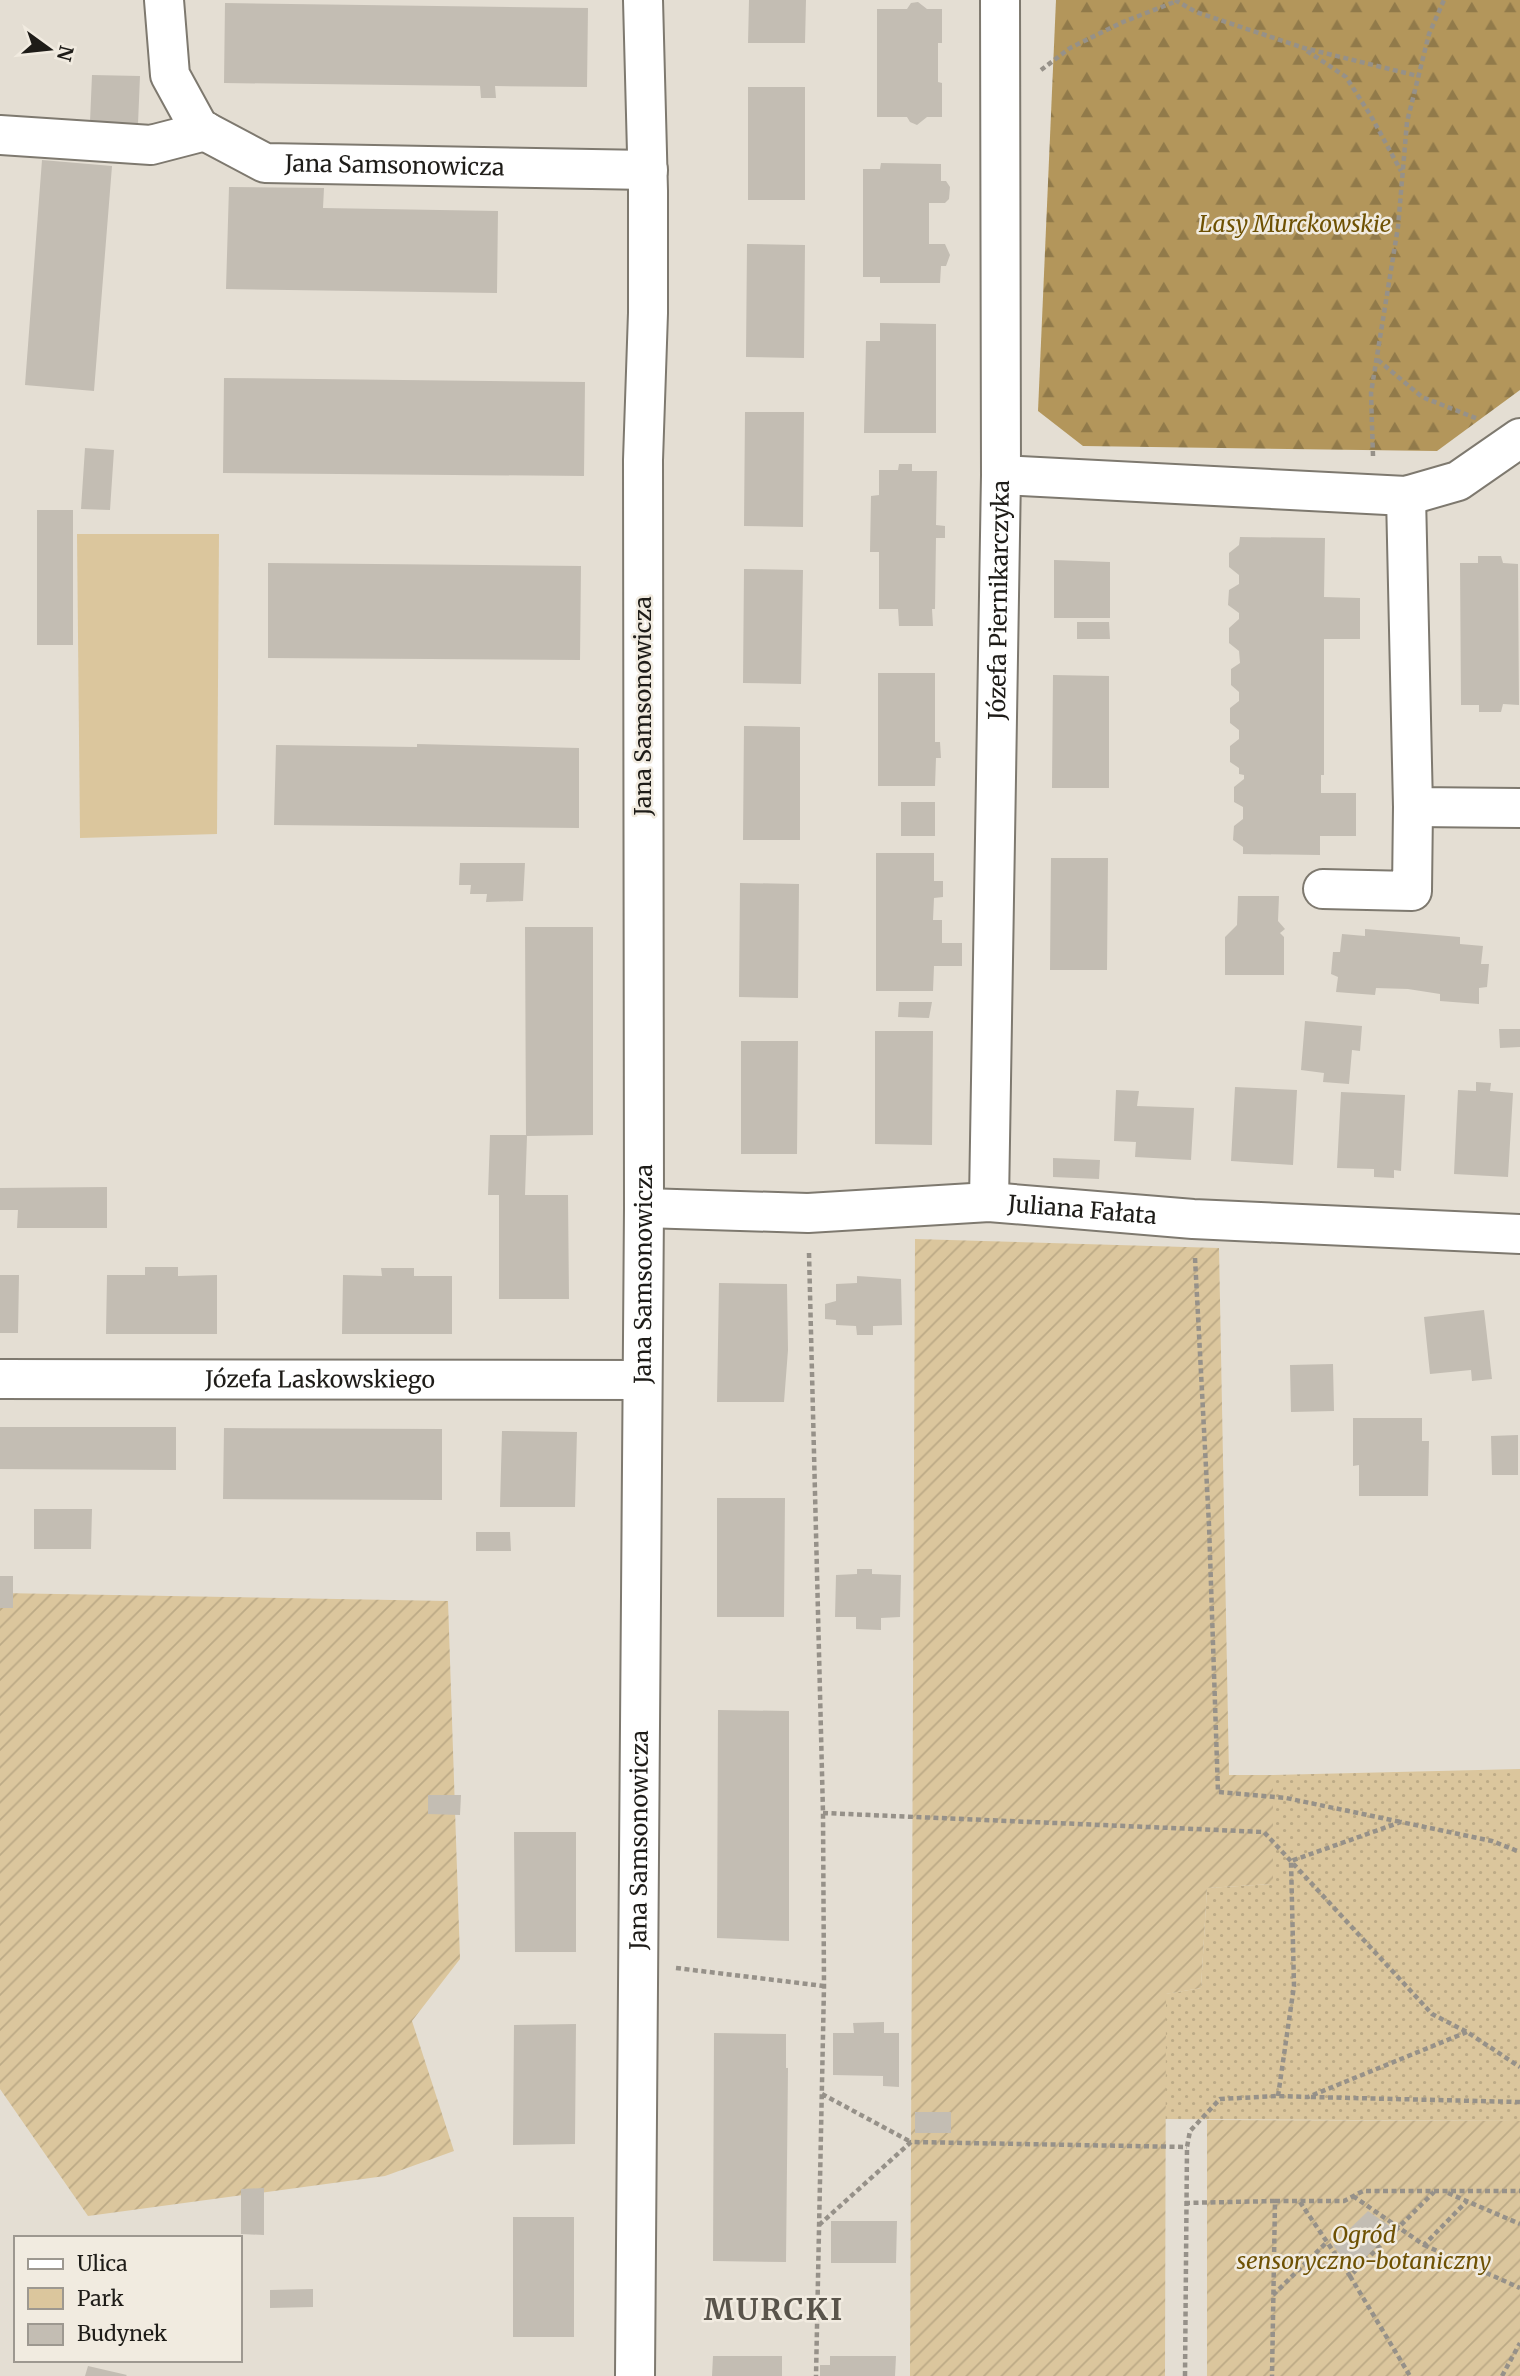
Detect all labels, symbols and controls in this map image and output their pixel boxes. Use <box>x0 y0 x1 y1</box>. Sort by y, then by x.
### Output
north arrow <box>14 14 84 84</box>
text: N <box>52 43 79 64</box>
street label: Jana Samsonowicza <box>283 148 505 181</box>
park label: Lasy Murckowskie <box>1199 209 1391 238</box>
street label: Józefa Piernikarczyka <box>982 480 1015 721</box>
street label: Jana Samsonowicza <box>628 596 657 817</box>
street label: Jana Samsonowicza <box>628 1164 658 1385</box>
street label: Juliana Fałata <box>1006 1189 1158 1230</box>
street label: Józefa Laskowskiego <box>204 1364 435 1394</box>
street label: Jana Samsonowicza <box>623 1730 654 1951</box>
park label: Ogród sensoryczno-botaniczny <box>1237 2220 1491 2275</box>
legend <box>14 2236 242 2362</box>
text: Ulica <box>77 2250 127 2277</box>
text: Park <box>77 2285 124 2312</box>
district label: MURCKI <box>704 2290 844 2328</box>
text: Budynek <box>77 2320 168 2347</box>

